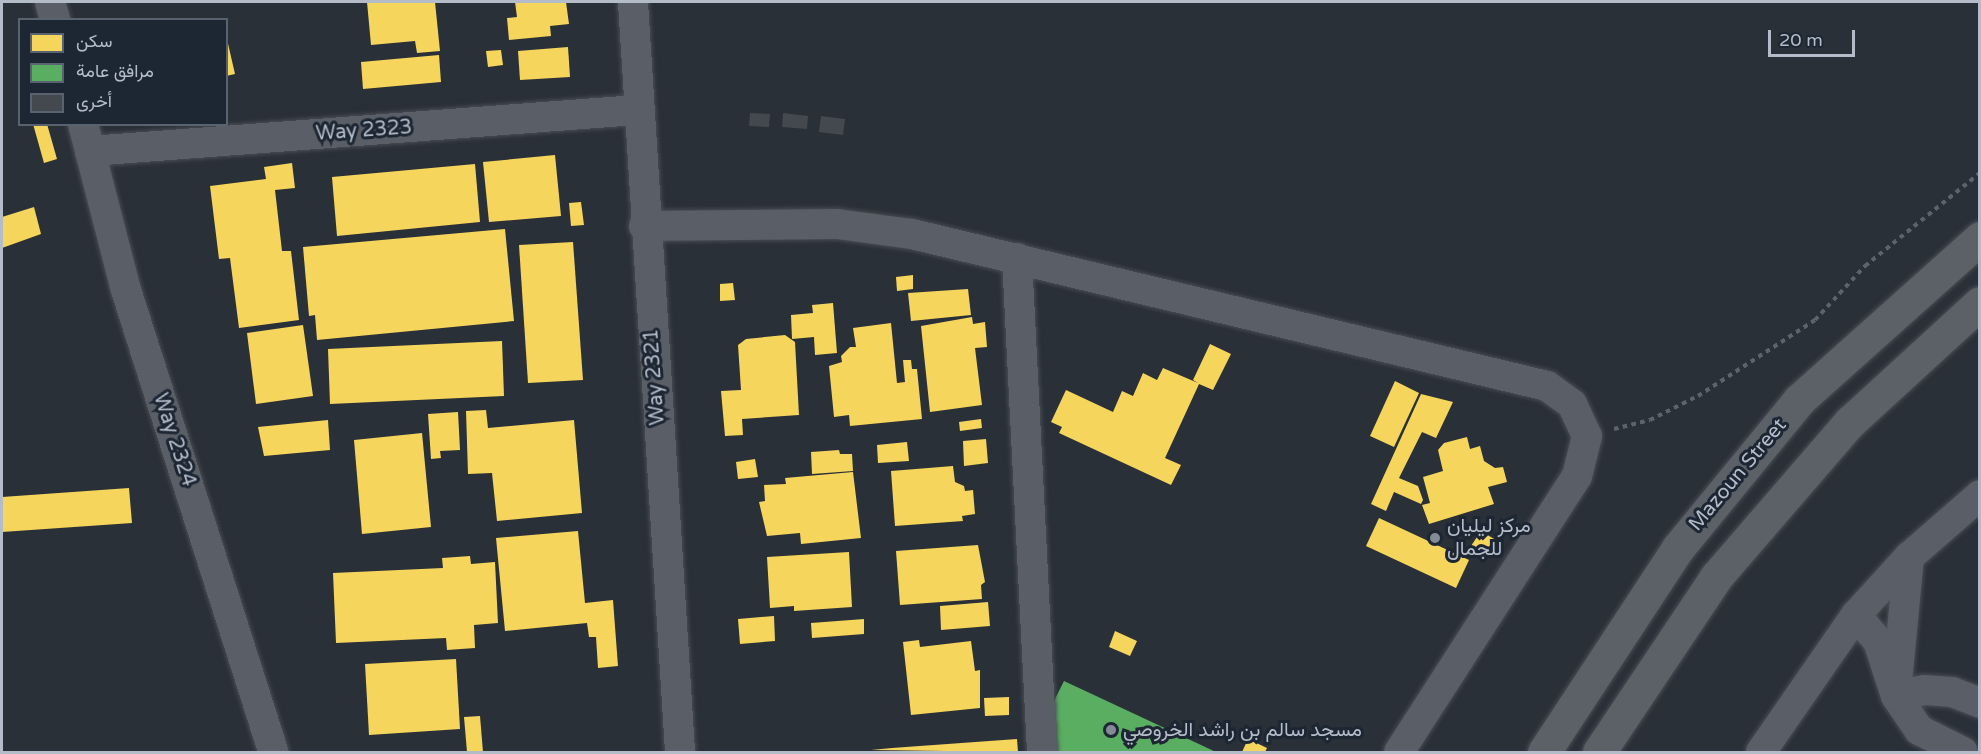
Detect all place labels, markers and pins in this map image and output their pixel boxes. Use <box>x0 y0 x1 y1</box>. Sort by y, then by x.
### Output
place label: مركز ليليان للجمال <box>1447 514 1531 561</box>
marker: مركز ليليان للجمال <box>1428 531 1442 545</box>
place label: مسجد سالم بن راشد الخروصي <box>1123 718 1362 742</box>
marker: مسجد سالم بن راشد الخروصي <box>1104 723 1118 737</box>

